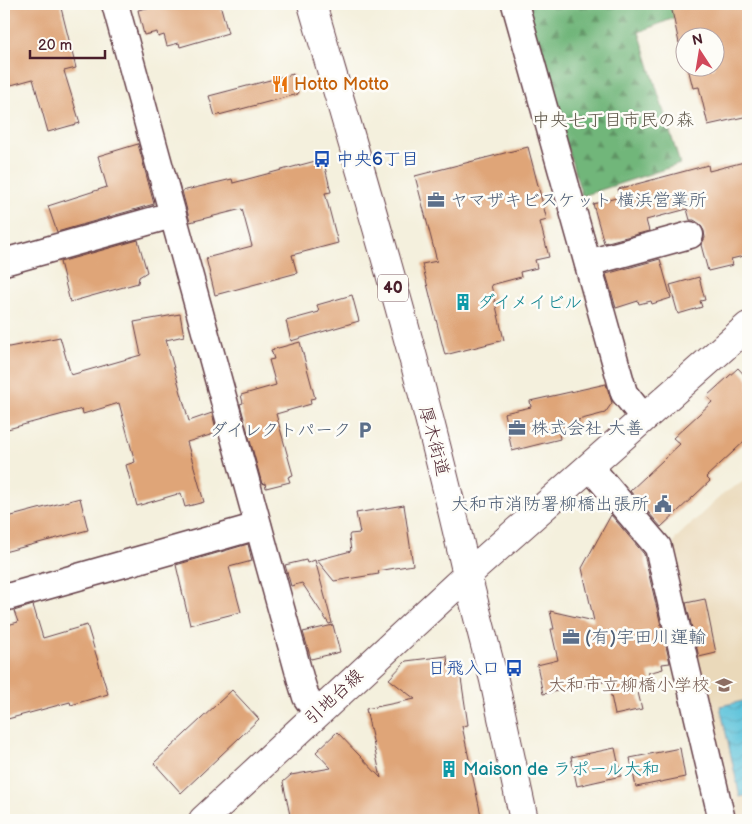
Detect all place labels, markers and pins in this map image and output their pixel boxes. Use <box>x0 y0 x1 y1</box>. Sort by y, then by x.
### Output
restaurant icon: Hotto Motto <box>270 74 290 94</box>
place label: Hotto Motto <box>294 74 389 95</box>
bus stop icon: 中央6丁目 <box>312 149 332 169</box>
place label: 中央6丁目 <box>336 149 419 170</box>
office icon: ヤマザキビスケット 横浜営業所 <box>426 190 446 210</box>
place label: ヤマザキビスケット 横浜営業所 <box>450 190 707 211</box>
building icon: ダイメイビル <box>453 292 473 312</box>
place label: ダイメイビル <box>477 292 582 313</box>
office icon: 株式会社 大善 <box>507 418 527 438</box>
place label: 株式会社 大善 <box>531 418 644 439</box>
place label: ダイレクトパーク <box>210 420 351 441</box>
parking icon: ダイレクトパーク <box>355 420 375 440</box>
place label: 大和市消防署柳橋出張所 <box>451 494 649 515</box>
public building icon: 大和市消防署柳橋出張所 <box>653 494 673 514</box>
office icon: (有)宇田川運輸 <box>561 627 581 647</box>
place label: (有)宇田川運輸 <box>585 627 706 648</box>
place label: 日飛入口 <box>428 658 500 679</box>
bus stop icon: 日飛入口 <box>504 658 524 678</box>
place label: 大和市立柳橋小学校 <box>548 675 710 696</box>
school or university icon: 大和市立柳橋小学校 <box>714 675 734 695</box>
building icon: Maison de ラポール大和 <box>439 759 459 779</box>
place label: Maison de ラポール大和 <box>463 759 660 780</box>

